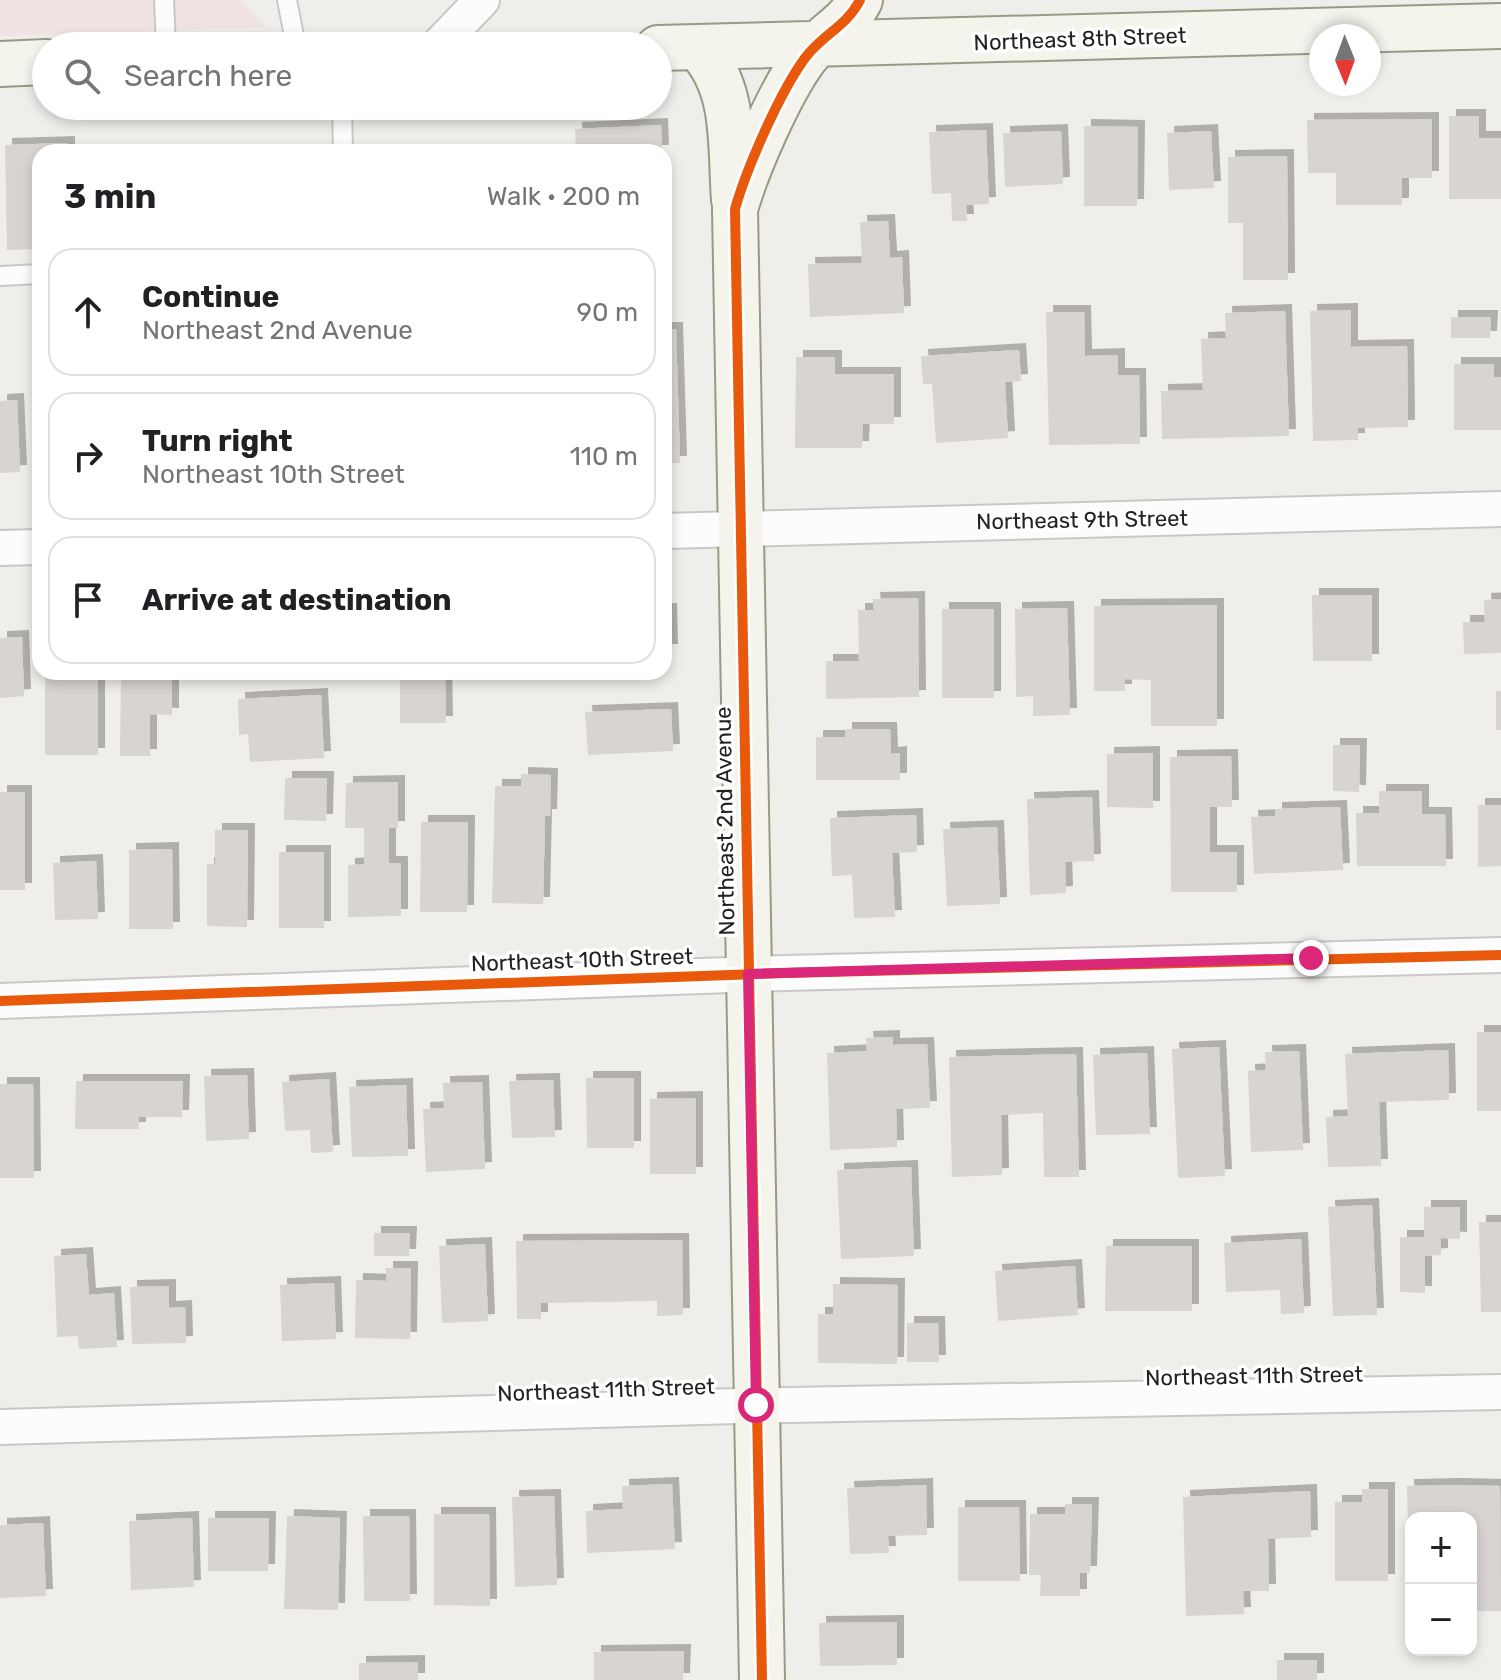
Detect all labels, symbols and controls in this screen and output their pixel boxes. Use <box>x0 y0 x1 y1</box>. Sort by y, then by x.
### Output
street label: Northeast 8th Street <box>973 22 1187 56</box>
north arrow <box>1309 24 1381 96</box>
search box <box>32 32 672 120</box>
icon: search <box>60 54 104 98</box>
text: Search here <box>124 58 292 94</box>
text: 3 min <box>64 176 156 217</box>
text: Walk · 200 m <box>487 181 640 212</box>
text: Continue <box>142 279 279 315</box>
icon: ahead <box>66 290 110 334</box>
text: 90 m <box>577 297 638 328</box>
text: Northeast 2nd Avenue <box>142 315 413 346</box>
text: Turn right <box>142 423 293 459</box>
icon: right <box>66 434 110 478</box>
text: 110 m <box>570 441 638 472</box>
text: Northeast 10th Street <box>142 459 405 490</box>
street label: Northeast 9th Street <box>976 505 1189 535</box>
icon: arrive <box>66 578 110 622</box>
text: Arrive at destination <box>142 582 452 618</box>
street label: Northeast 2nd Avenue <box>710 706 740 936</box>
route end <box>1293 940 1329 976</box>
street label: Northeast 10th Street <box>470 943 694 977</box>
street label: Northeast 11th Street <box>1145 1361 1363 1391</box>
street label: Northeast 11th Street <box>497 1373 716 1407</box>
route start <box>738 1387 774 1423</box>
map controls <box>1405 1512 1477 1656</box>
button: + <box>1405 1512 1477 1584</box>
button: − <box>1405 1584 1477 1656</box>

